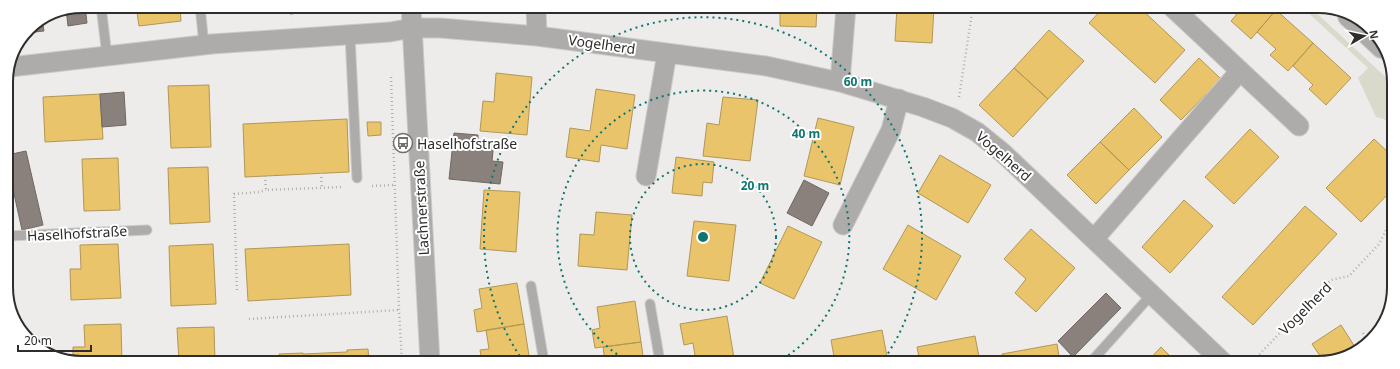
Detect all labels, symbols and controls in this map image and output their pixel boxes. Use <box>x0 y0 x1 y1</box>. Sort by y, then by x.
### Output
north arrow <box>1344 16 1384 56</box>
text: N <box>1366 29 1382 40</box>
street label: Vogelherd <box>567 30 637 58</box>
text: 60 m <box>844 73 872 90</box>
text: 40 m <box>792 125 820 142</box>
street label: Vogelherd <box>972 127 1036 185</box>
bus stop icon: Haselhofstraße <box>392 132 414 154</box>
place label: Haselhofstraße <box>417 134 517 153</box>
street label: Lachnerstraße <box>409 160 433 256</box>
text: 20 m <box>741 177 769 194</box>
street label: Haselhofstraße <box>26 221 128 245</box>
centre of rings <box>696 230 710 244</box>
street label: Vogelherd <box>1274 277 1336 339</box>
scale bar <box>18 327 91 353</box>
text: 20 m <box>24 332 52 349</box>

